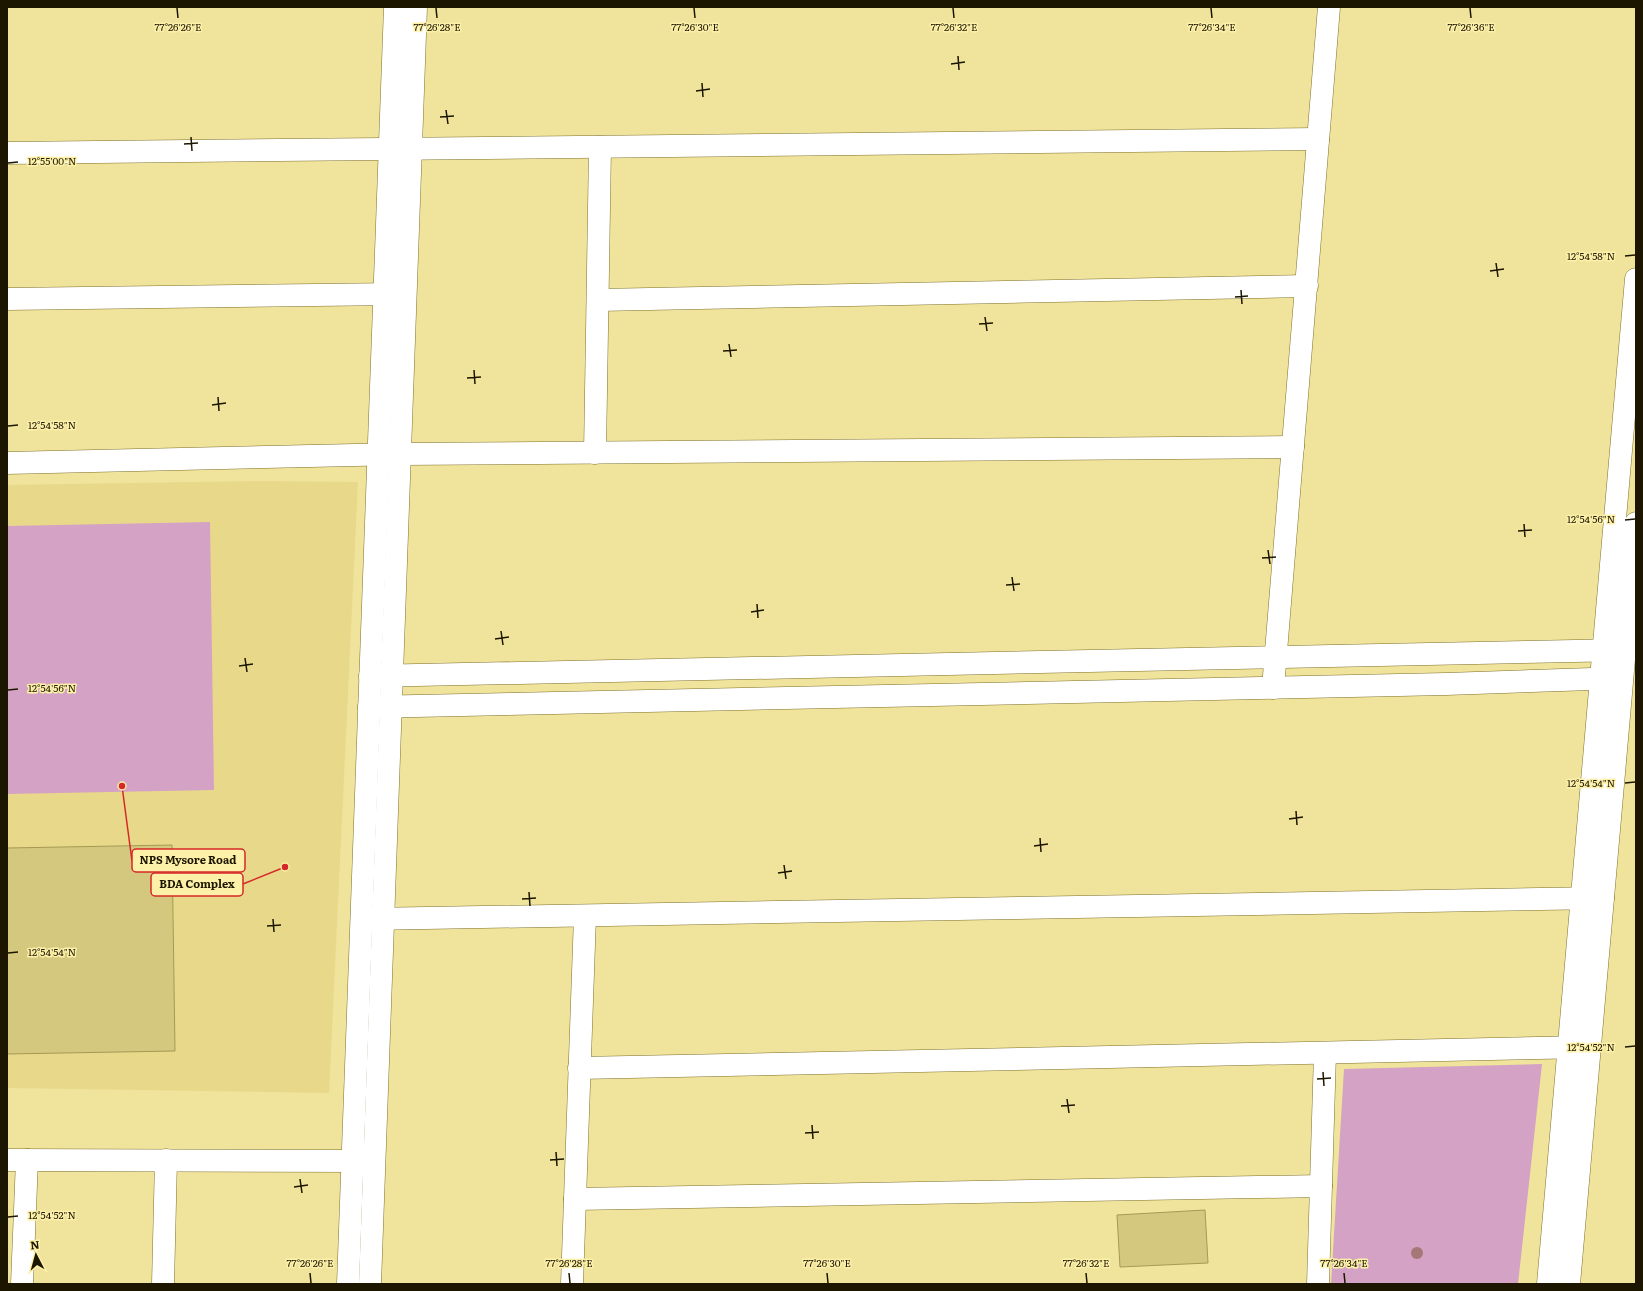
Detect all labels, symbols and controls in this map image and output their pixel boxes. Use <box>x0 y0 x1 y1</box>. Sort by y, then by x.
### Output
text: 77°26'26"E <box>155 19 201 34</box>
text: 77°26'28"E <box>413 19 461 34</box>
text: 77°26'30"E <box>671 19 719 34</box>
text: 77°26'32"E <box>931 19 977 34</box>
text: 77°26'34"E <box>1188 19 1236 34</box>
text: 77°26'36"E <box>1447 19 1495 34</box>
text: 12°55'00"N <box>28 153 76 168</box>
text: 12°54'58"N <box>1567 248 1615 263</box>
text: 12°54'58"N <box>28 417 76 432</box>
text: 12°54'56"N <box>1567 511 1615 526</box>
text: 12°54'56"N <box>28 680 76 695</box>
text: 12°54'54"N <box>1567 775 1615 790</box>
callout: NPS Mysore Road <box>132 849 245 872</box>
text: NPS Mysore Road <box>140 851 236 867</box>
callout: BDA Complex <box>151 873 243 896</box>
text: BDA Complex <box>159 875 235 891</box>
text: 12°54'54"N <box>28 944 76 959</box>
text: 12°54'52"N <box>1567 1039 1615 1054</box>
text: 12°54'52"N <box>28 1207 76 1222</box>
north arrow <box>16 1235 56 1275</box>
text: N <box>29 1236 40 1252</box>
text: 77°26'26"E <box>287 1255 333 1270</box>
text: 77°26'28"E <box>545 1255 593 1270</box>
text: 77°26'30"E <box>803 1255 851 1270</box>
text: 77°26'32"E <box>1063 1255 1109 1270</box>
text: 77°26'34"E <box>1320 1255 1368 1270</box>

